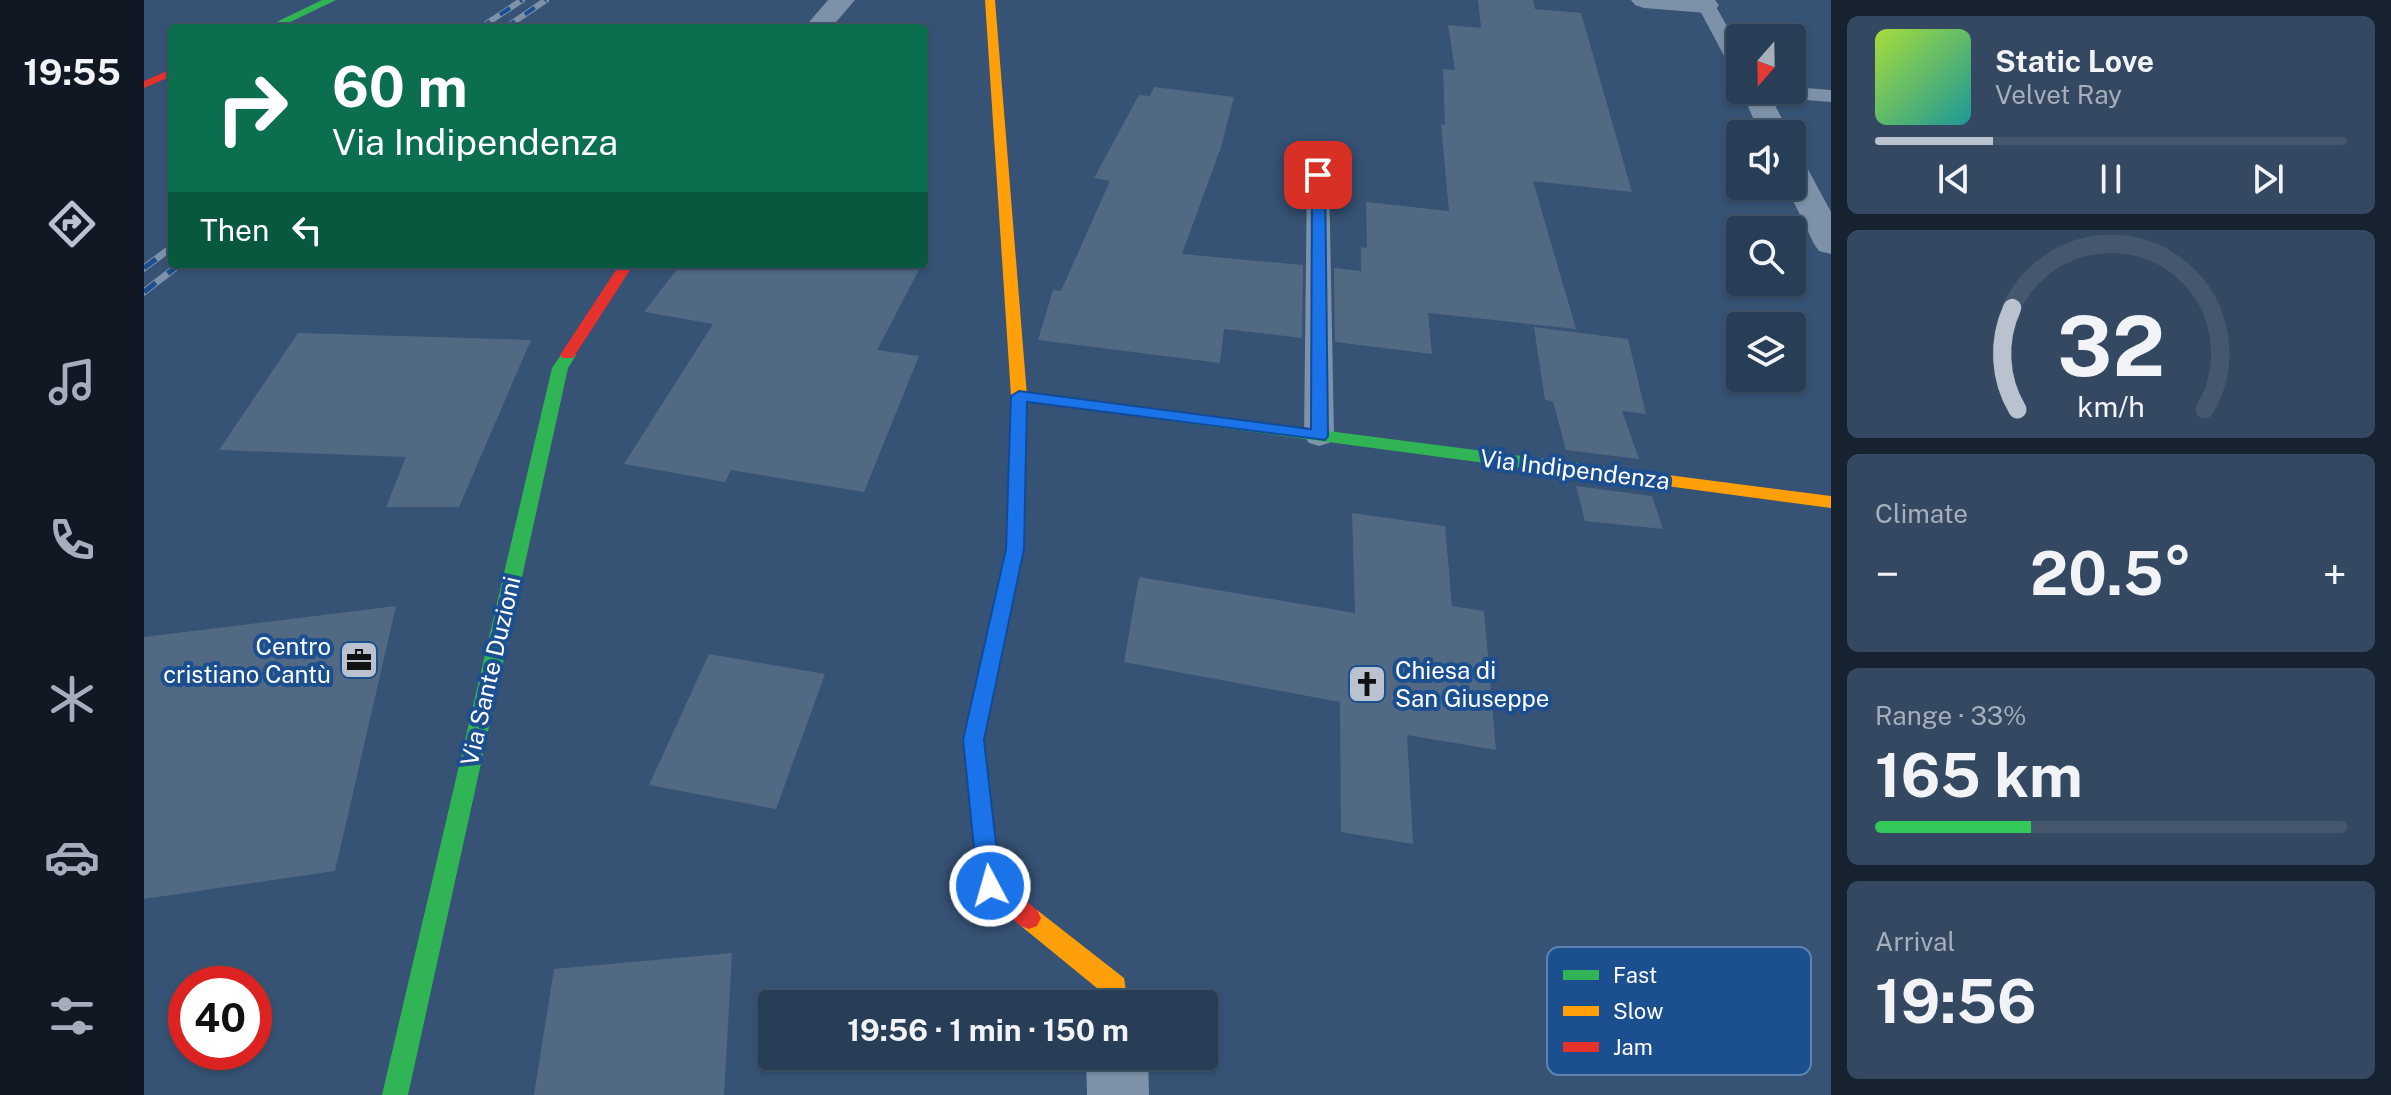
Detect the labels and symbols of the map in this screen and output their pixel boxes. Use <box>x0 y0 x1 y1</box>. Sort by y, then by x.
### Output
north arrow <box>1726 24 1806 104</box>
pin <box>1284 141 1352 209</box>
street label: Via Indipendenza <box>1479 443 1671 495</box>
street label: Via Sante Duzioni <box>455 574 525 768</box>
place label: Centro cristiano Cantù <box>163 632 331 688</box>
office icon: Centro cristiano Cantù <box>338 639 380 681</box>
place label: Chiesa di San Giuseppe <box>1395 656 1549 712</box>
church icon: Chiesa di San Giuseppe <box>1346 663 1388 705</box>
position arrow <box>948 844 1032 928</box>
legend <box>1547 947 1811 1075</box>
text: Fast <box>1613 962 1657 988</box>
speed limit sign: 40 <box>168 966 272 1070</box>
text: Slow <box>1613 998 1663 1024</box>
text: Jam <box>1613 1034 1653 1060</box>

